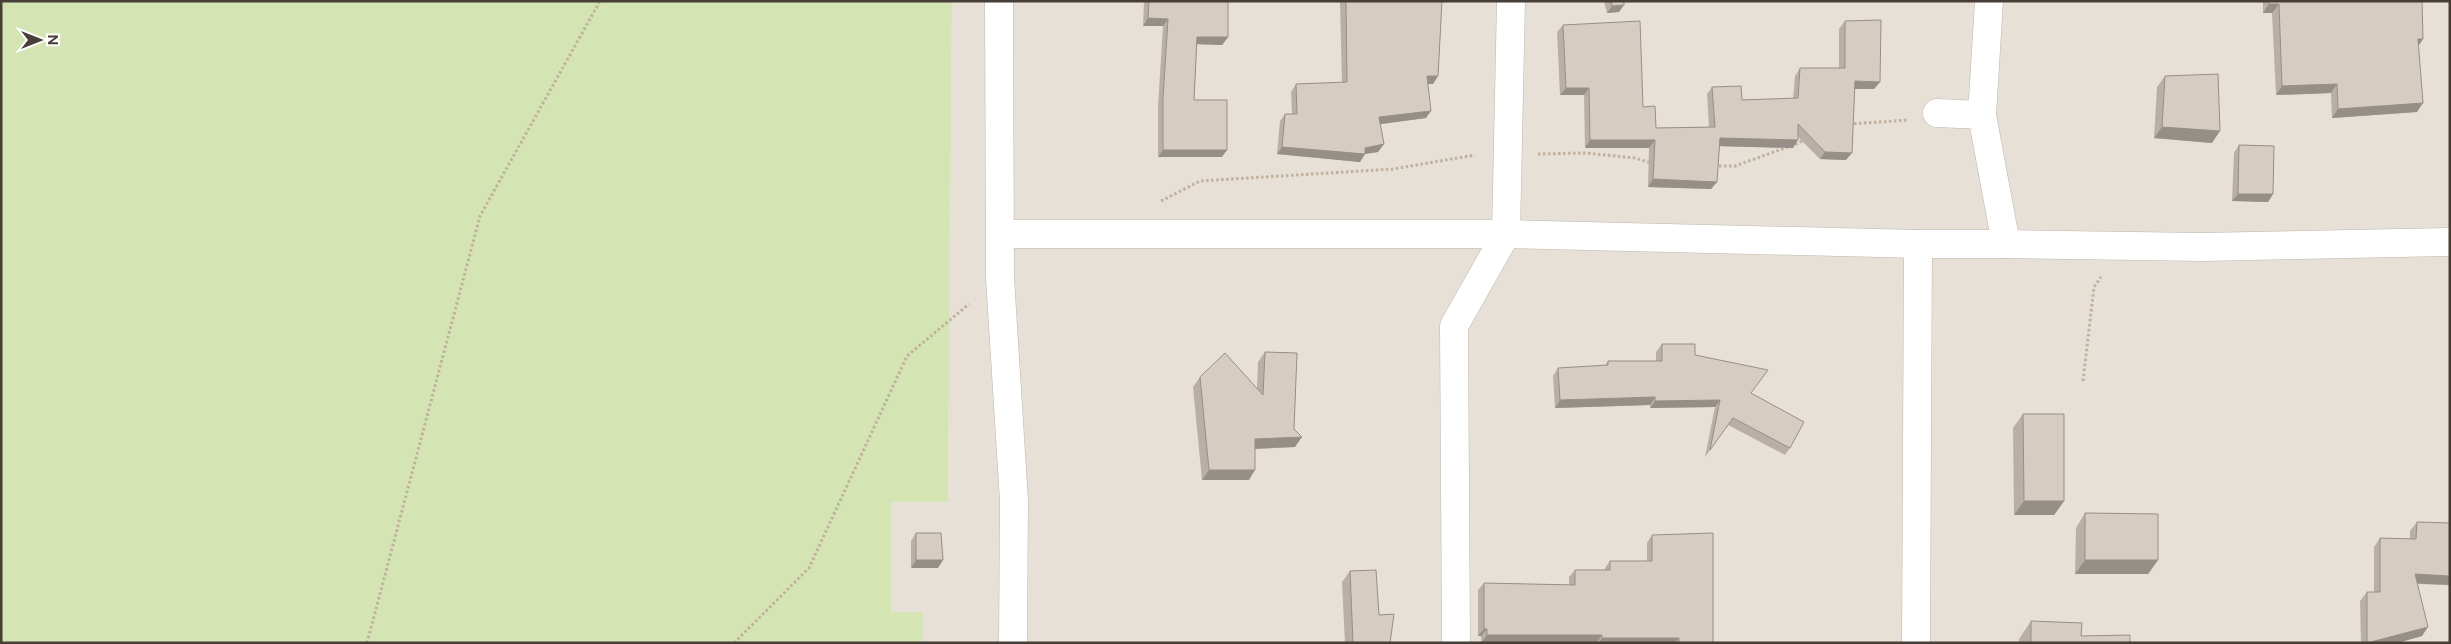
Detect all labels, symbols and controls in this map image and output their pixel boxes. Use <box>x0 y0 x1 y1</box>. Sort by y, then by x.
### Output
north arrow <box>15 15 65 65</box>
text: N <box>44 35 61 45</box>

